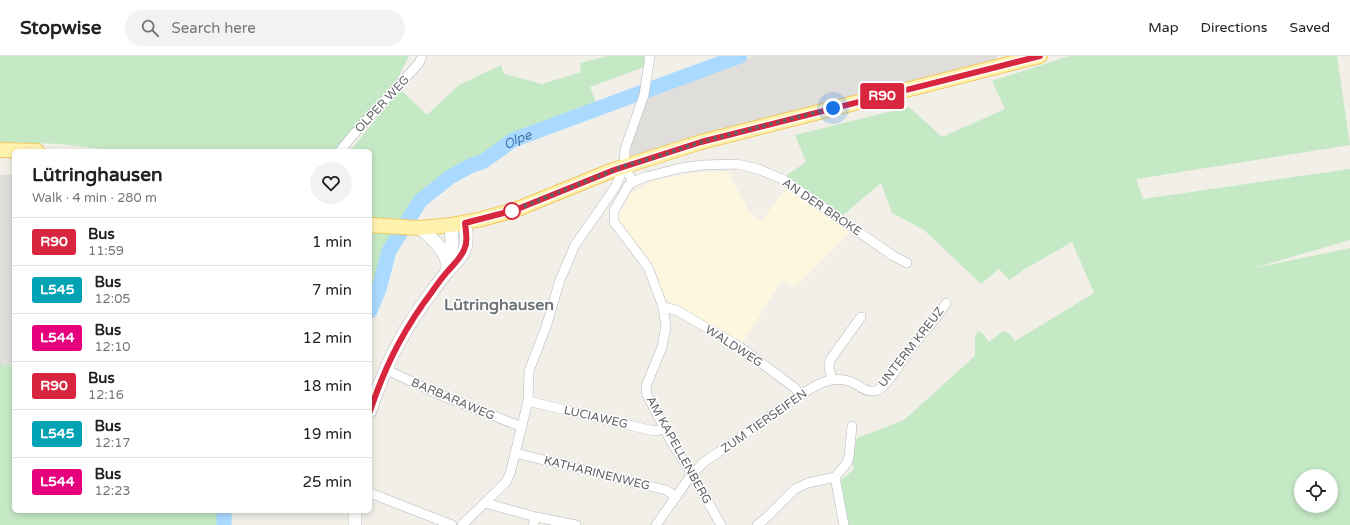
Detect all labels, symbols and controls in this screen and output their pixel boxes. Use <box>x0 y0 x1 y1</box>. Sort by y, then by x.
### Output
search box <box>125 10 405 46</box>
text: Stopwise <box>20 17 101 39</box>
icon: search <box>139 17 161 39</box>
text: Search here <box>171 19 256 37</box>
text: Map <box>1148 19 1179 36</box>
text: Directions <box>1201 19 1268 36</box>
text: Saved <box>1290 19 1330 36</box>
street label: OLPER WEG <box>352 73 412 135</box>
line badge: R90 <box>859 83 905 109</box>
text: R90 <box>868 87 896 104</box>
your location <box>823 98 843 118</box>
water label: Olpe <box>500 127 534 153</box>
button: heart <box>310 162 352 204</box>
text: Lütringhausen <box>32 164 163 186</box>
street label: AN DER BROKE <box>780 175 864 239</box>
text: Walk · 4 min · 280 m <box>32 190 157 206</box>
unlabelled marker <box>503 202 521 220</box>
text: Bus <box>88 225 115 243</box>
text: R90 <box>40 233 68 250</box>
text: 1 min <box>312 233 352 251</box>
text: 11:59 <box>88 243 124 259</box>
text: Bus <box>94 273 121 291</box>
text: L545 <box>40 281 74 298</box>
text: 7 min <box>312 281 352 299</box>
text: 12:05 <box>94 291 131 307</box>
district label: Lütringhausen <box>444 295 554 315</box>
street label: UNTERM KREUZ <box>875 304 947 390</box>
text: Bus <box>94 321 121 339</box>
street label: WALDWEG <box>703 322 765 370</box>
text: L544 <box>40 329 74 346</box>
text: 12 min <box>303 329 352 347</box>
text: 12:10 <box>94 339 131 355</box>
text: Bus <box>88 369 115 387</box>
street label: BARBARAWEG <box>409 375 497 423</box>
text: R90 <box>40 377 68 394</box>
text: 18 min <box>303 377 352 395</box>
street label: ZUM TIERSEIFEN <box>718 386 810 456</box>
text: 12:16 <box>88 387 124 403</box>
street label: AM KAPELLENBERG <box>644 394 714 506</box>
street label: LUCIAWEG <box>563 403 629 431</box>
text: Bus <box>94 417 121 435</box>
text: L545 <box>40 425 74 442</box>
text: 19 min <box>303 425 352 443</box>
text: 12:17 <box>94 435 131 451</box>
street label: KATHARINENWEG <box>542 453 652 493</box>
text: Bus <box>94 465 121 483</box>
map controls <box>1294 469 1338 513</box>
button: locate <box>1294 469 1338 513</box>
text: L544 <box>40 473 74 490</box>
text: 25 min <box>303 473 352 491</box>
text: 12:23 <box>94 483 131 499</box>

